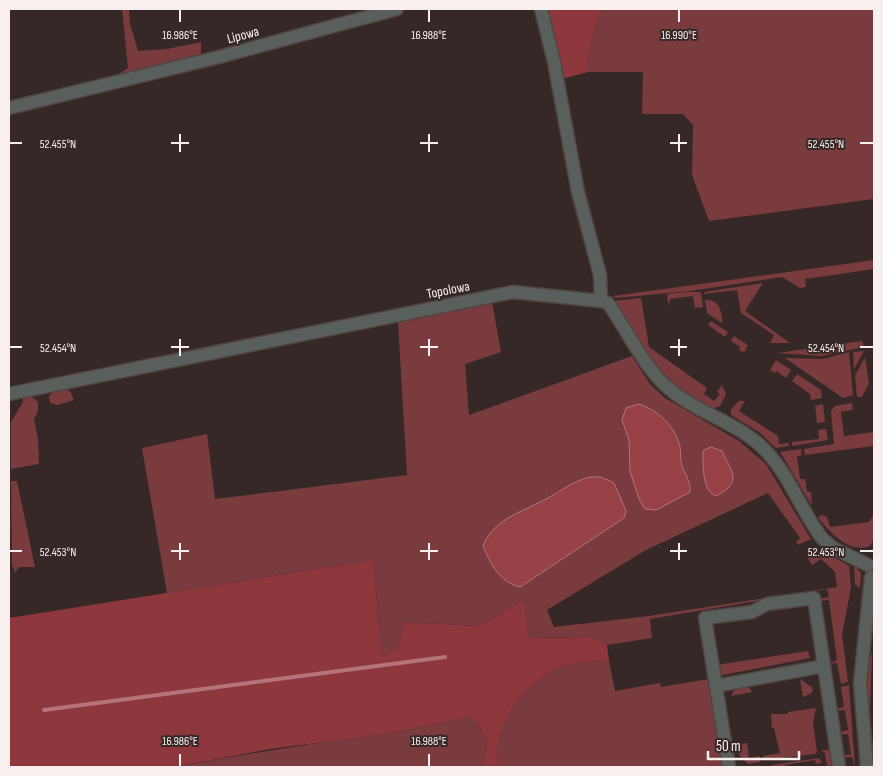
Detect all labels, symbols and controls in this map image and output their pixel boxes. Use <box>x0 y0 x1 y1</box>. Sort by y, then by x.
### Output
street label: Lipowa <box>225 23 261 47</box>
text: 16.986°E <box>162 28 198 43</box>
text: 16.988°E <box>411 28 447 43</box>
text: 16.990°E <box>661 28 697 43</box>
text: 52.455°N <box>40 137 76 152</box>
text: 52.455°N <box>808 137 844 152</box>
street label: Topolowa <box>425 277 471 303</box>
text: 52.454°N <box>40 341 76 356</box>
text: 52.454°N <box>808 341 844 356</box>
text: 52.453°N <box>40 545 76 560</box>
text: 52.453°N <box>808 545 844 560</box>
scale bar <box>708 728 799 760</box>
text: 16.986°E <box>162 734 198 749</box>
text: 16.988°E <box>411 734 447 749</box>
text: 50 m <box>716 737 741 756</box>

